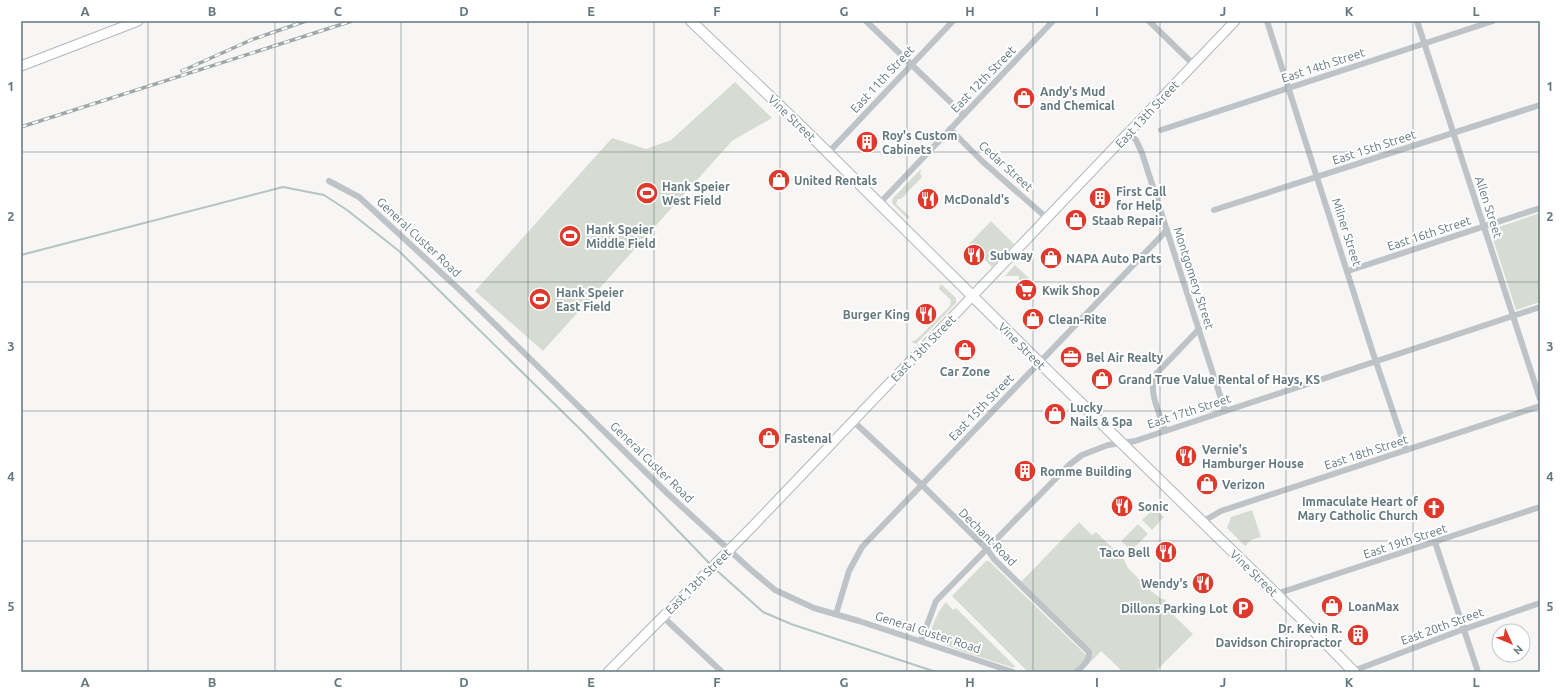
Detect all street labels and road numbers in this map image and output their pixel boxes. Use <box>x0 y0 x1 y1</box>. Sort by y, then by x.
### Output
street label: East 11th Street <box>848 43 917 115</box>
street label: East 12th Street <box>948 43 1018 115</box>
street label: East 14th Street <box>1280 45 1367 85</box>
street label: East 13th Street <box>1113 78 1182 150</box>
street label: Vine Street <box>766 92 819 144</box>
street label: East 15th Street <box>1331 127 1418 167</box>
street label: Cedar Street <box>976 138 1036 194</box>
street label: Allen Street <box>1473 175 1505 240</box>
street label: General Custer Road <box>374 195 464 279</box>
street label: Milner Street <box>1330 196 1364 268</box>
street label: East 16th Street <box>1386 213 1473 253</box>
street label: Montgomery Street <box>1171 225 1217 331</box>
street label: East 13th Street <box>888 312 958 384</box>
street label: Vine Street <box>996 320 1048 372</box>
street label: East 15th Street <box>946 371 1016 443</box>
street label: East 17th Street <box>1146 391 1233 431</box>
street label: General Custer Road <box>608 419 696 505</box>
street label: East 18th Street <box>1323 432 1410 472</box>
street label: Dechant Road <box>957 506 1019 568</box>
street label: East 19th Street <box>1362 521 1449 561</box>
street label: East 13th Street <box>663 545 734 616</box>
street label: Vine Street <box>1228 547 1281 599</box>
street label: East 20th Street <box>1399 605 1485 647</box>
street label: General Custer Road <box>874 609 982 655</box>

